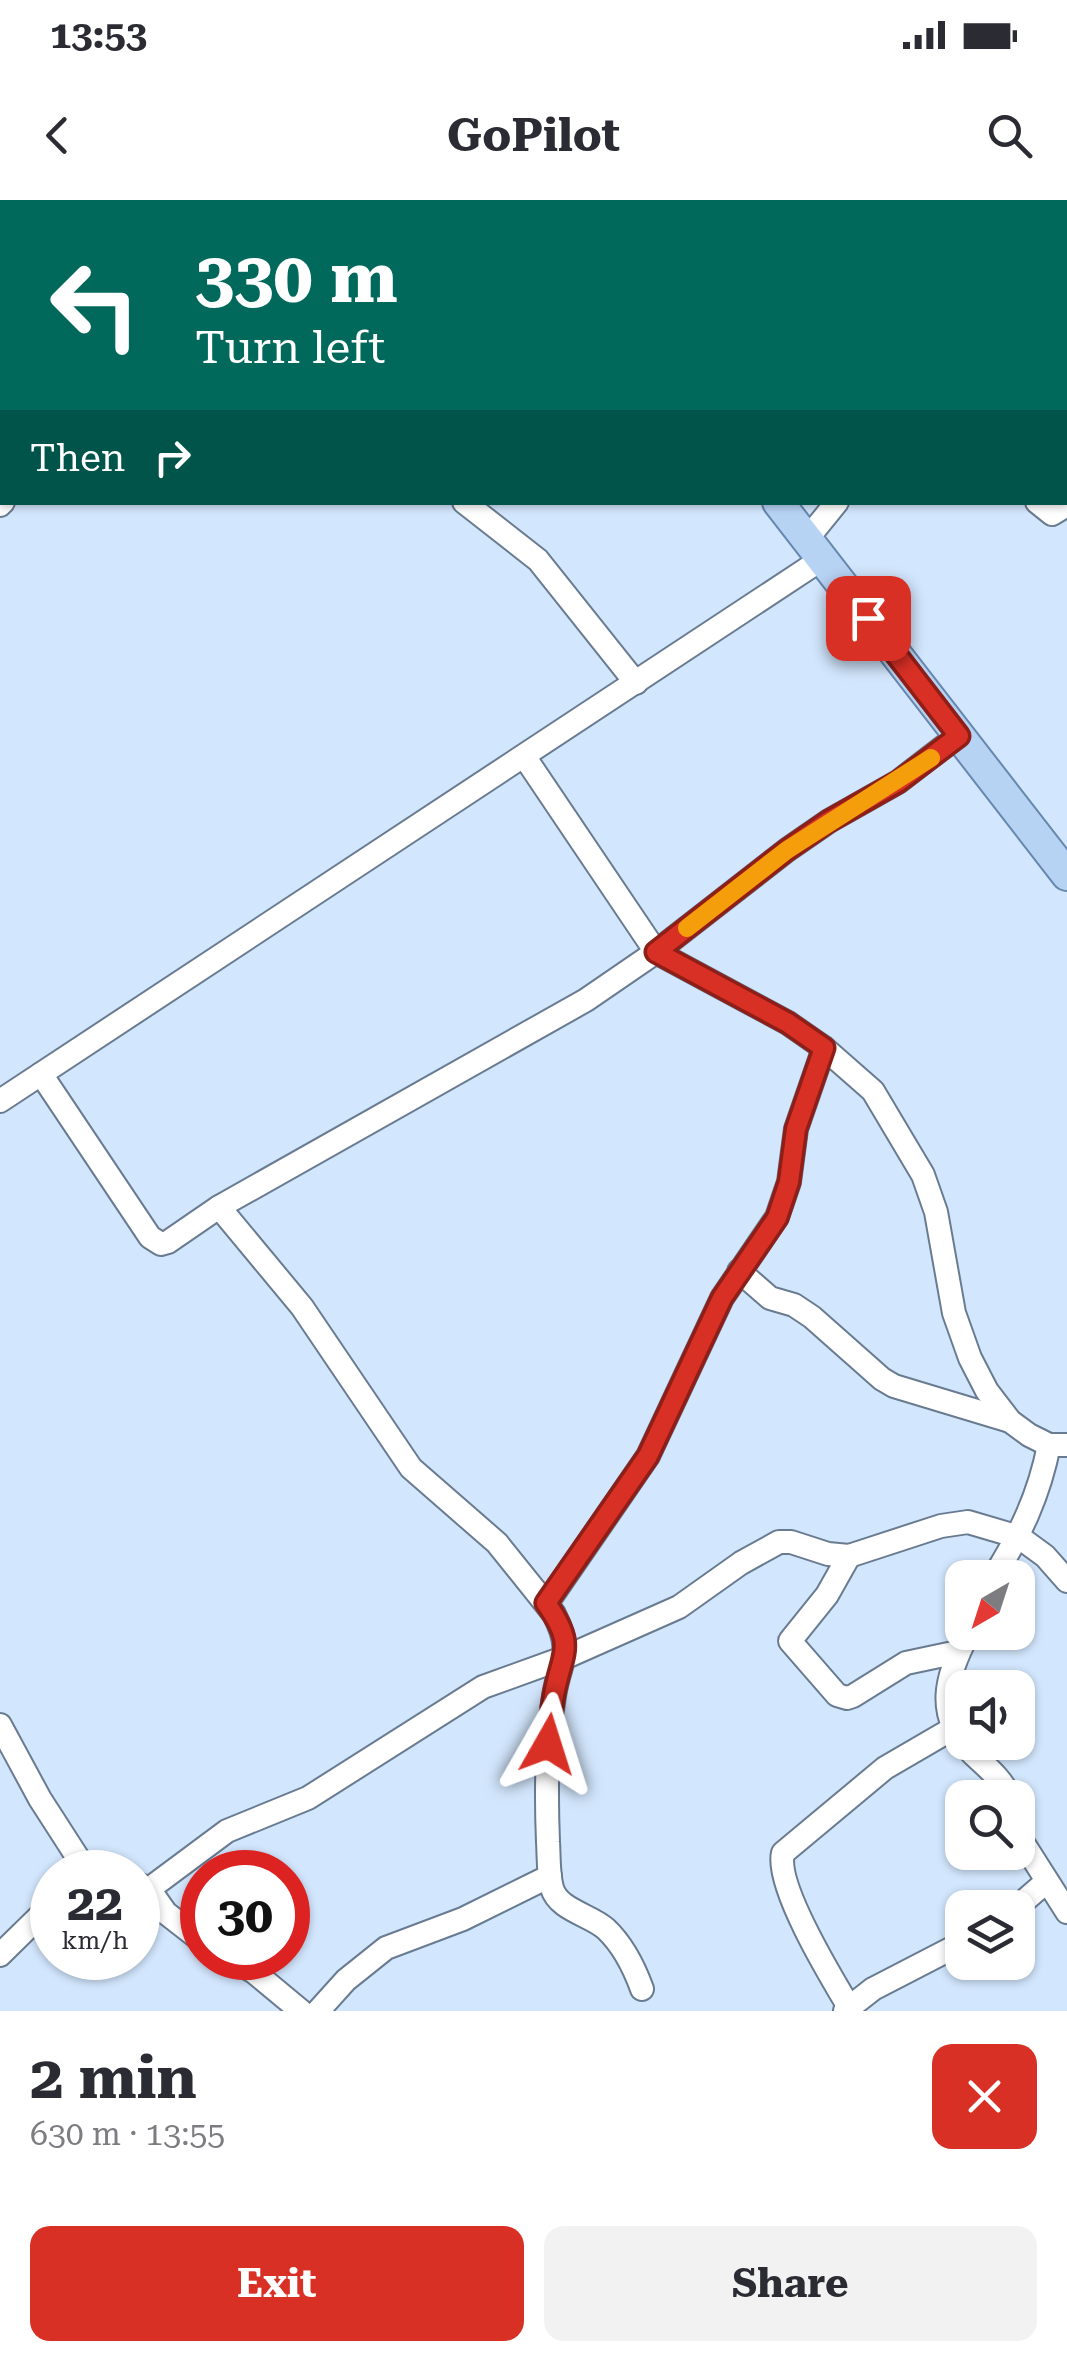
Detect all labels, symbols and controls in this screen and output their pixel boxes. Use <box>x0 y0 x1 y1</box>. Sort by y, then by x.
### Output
text: 13:53 <box>50 13 147 57</box>
icon: back <box>30 108 85 163</box>
icon: search <box>982 108 1037 163</box>
text: GoPilot <box>447 109 620 162</box>
text: 330 m <box>195 237 398 319</box>
icon: left <box>30 240 160 370</box>
text: Turn left <box>195 321 385 374</box>
icon: right <box>145 430 200 485</box>
text: Then <box>30 436 125 480</box>
pin <box>826 576 911 661</box>
icon: arrive <box>841 591 896 646</box>
north arrow <box>945 1560 1035 1650</box>
map controls <box>945 1560 1035 1980</box>
button: sound <box>945 1670 1035 1760</box>
position arrow <box>496 1692 600 1796</box>
button: search <box>945 1780 1035 1870</box>
speed limit sign: 30 <box>180 1850 310 1980</box>
text: 22 <box>67 1874 123 1932</box>
button: layers <box>945 1890 1035 1980</box>
text: km/h <box>62 1926 128 1955</box>
text: 2 min <box>30 2042 197 2113</box>
button: close <box>932 2044 1037 2149</box>
text: 630 m · 13:55 <box>30 2115 225 2153</box>
button: Exit <box>30 2226 524 2341</box>
button: Share <box>544 2226 1037 2341</box>

